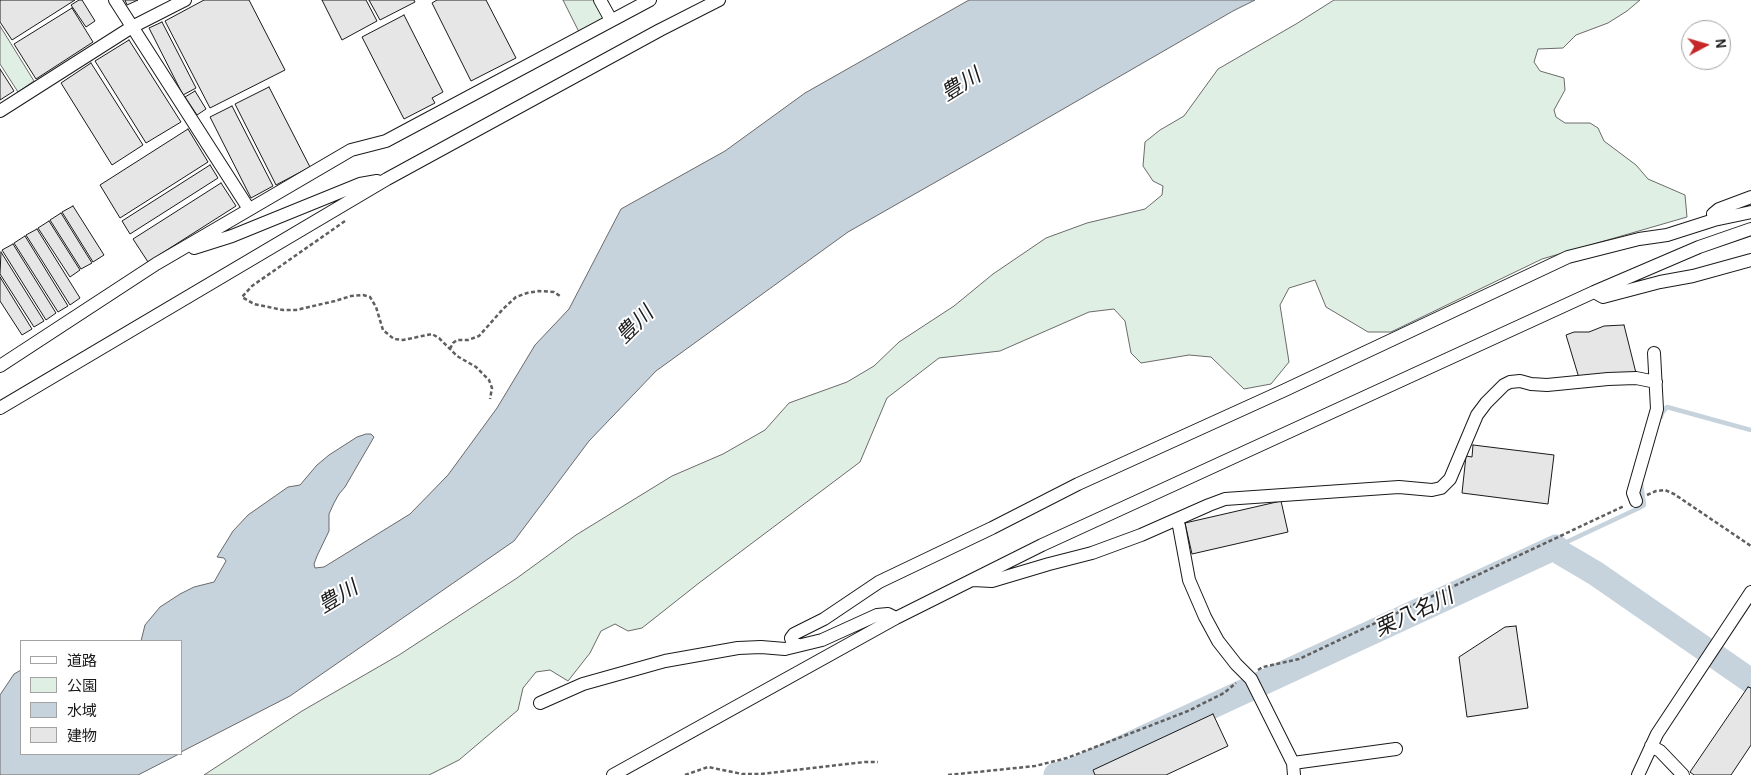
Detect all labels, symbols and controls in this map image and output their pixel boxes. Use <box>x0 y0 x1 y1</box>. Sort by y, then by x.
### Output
north arrow <box>1681 20 1731 70</box>
text: N <box>1712 38 1727 49</box>
water label: 豊川 <box>937 63 985 107</box>
water label: 豊川 <box>611 301 659 349</box>
water label: 豊川 <box>314 575 362 619</box>
water label: 栗八名川 <box>1371 584 1457 642</box>
legend <box>20 640 182 755</box>
text: 道路 <box>67 654 97 669</box>
text: 公園 <box>67 679 97 694</box>
text: 水域 <box>67 704 97 719</box>
text: 建物 <box>67 729 97 744</box>

